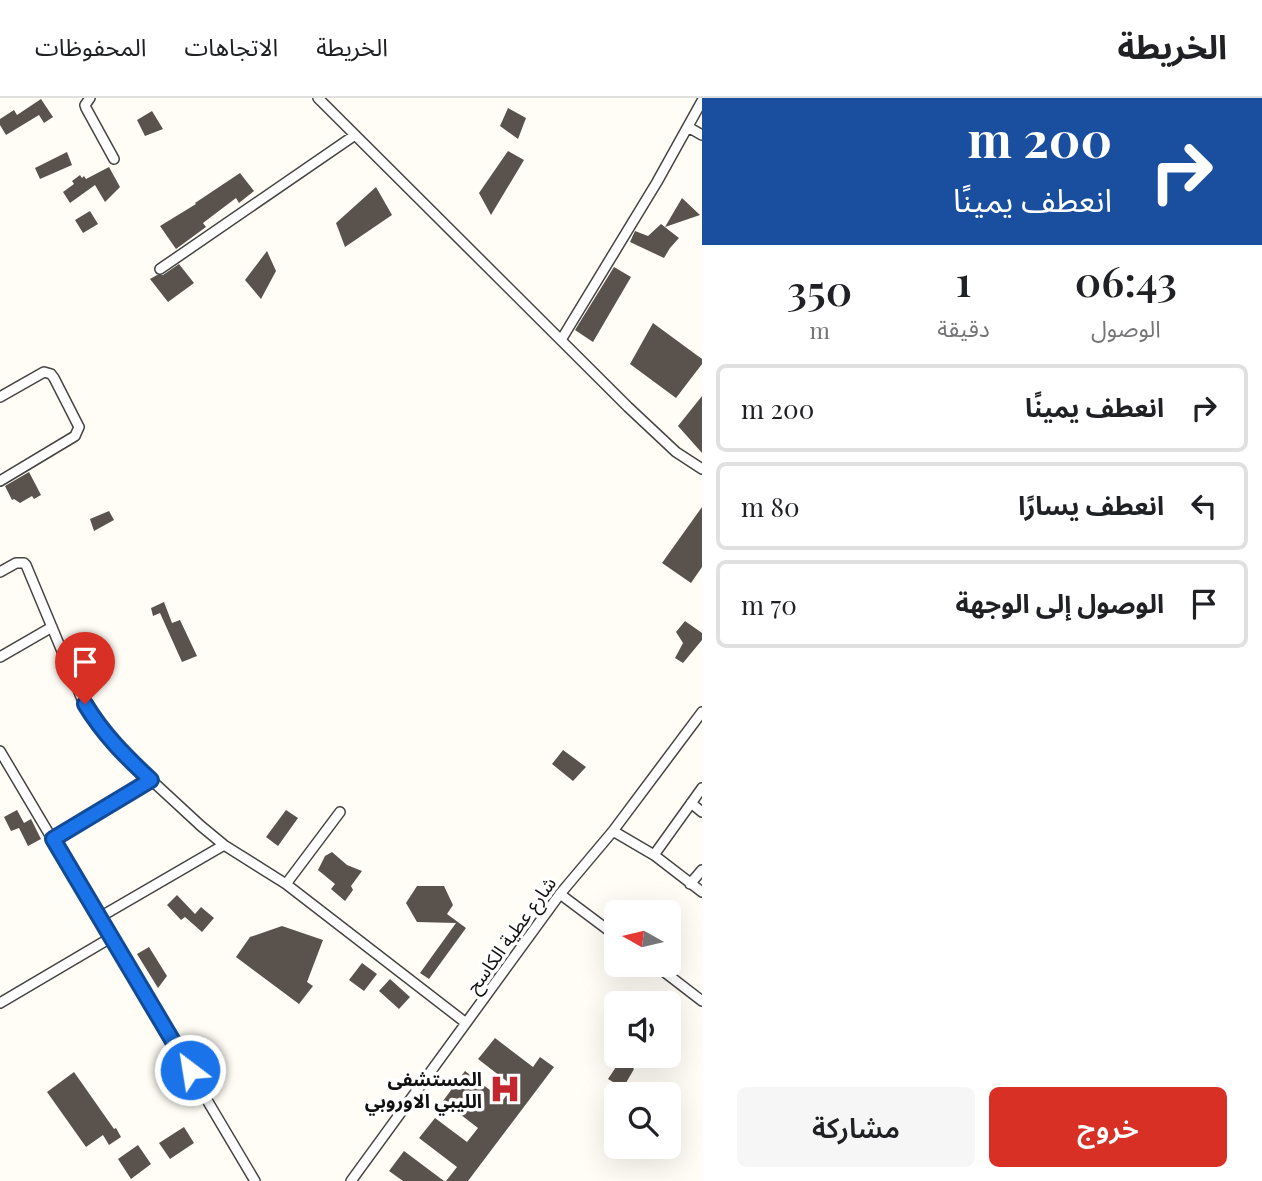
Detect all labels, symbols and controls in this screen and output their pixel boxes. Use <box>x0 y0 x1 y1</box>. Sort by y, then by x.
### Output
text: الخريطة <box>1117 23 1227 67</box>
text: المحفوظات <box>35 30 146 62</box>
text: الاتجاهات <box>184 30 278 62</box>
text: الخريطة <box>316 30 388 62</box>
text: 200 m <box>967 105 1112 170</box>
icon: right <box>1136 126 1227 217</box>
text: انعطف يمينًا <box>953 177 1112 220</box>
text: 1 <box>956 252 971 308</box>
text: 06:43 <box>1075 252 1177 308</box>
text: 350 <box>787 261 852 317</box>
text: دقيقة <box>937 312 990 343</box>
text: الوصول <box>1091 312 1161 343</box>
text: m <box>809 314 830 345</box>
text: انعطف يمينًا <box>1025 389 1164 424</box>
icon: right <box>1185 389 1223 427</box>
text: 200 m <box>741 391 814 426</box>
text: انعطف يسارًا <box>1018 487 1164 522</box>
icon: left <box>1185 487 1223 525</box>
text: 80 m <box>741 489 800 524</box>
text: الوصول إلى الوجهة <box>956 585 1164 620</box>
icon: arrive <box>1185 585 1223 623</box>
text: 70 m <box>741 587 797 622</box>
pin <box>55 632 115 704</box>
icon: arrive <box>66 643 104 681</box>
street label: شارع عطية الكاسح <box>459 871 563 999</box>
north arrow <box>604 900 681 976</box>
map controls <box>604 900 681 1159</box>
button: sound <box>604 991 681 1068</box>
position arrow <box>153 1033 227 1107</box>
place label: المستشفی الليبي الاوروبي <box>365 1065 482 1116</box>
hospital icon: المستشفی الليبي الاوروبي <box>488 1072 522 1106</box>
button: search <box>604 1082 681 1159</box>
button: مشاركة <box>737 1087 975 1167</box>
button: خروج <box>989 1087 1227 1167</box>

